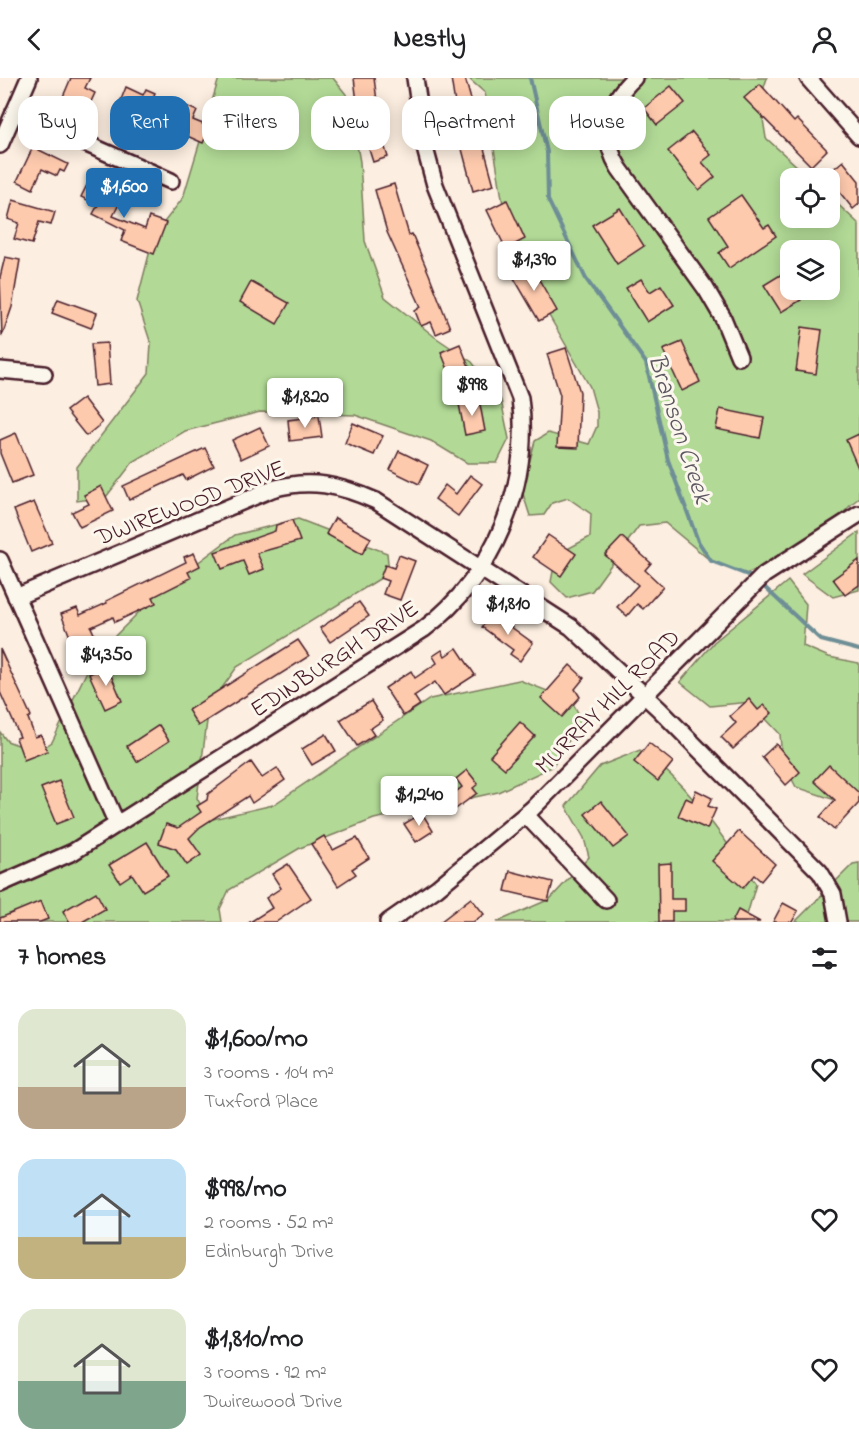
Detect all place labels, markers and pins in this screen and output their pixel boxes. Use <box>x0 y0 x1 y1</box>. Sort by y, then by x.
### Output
pin: $1,600 <box>75 168 173 219</box>
pin: $1,390 <box>485 241 583 292</box>
pin: $998 <box>436 366 508 417</box>
pin: $1,820 <box>256 378 354 429</box>
pin: $1,810 <box>459 585 557 636</box>
pin: $4,350 <box>57 636 155 687</box>
pin: $1,240 <box>370 776 468 827</box>

